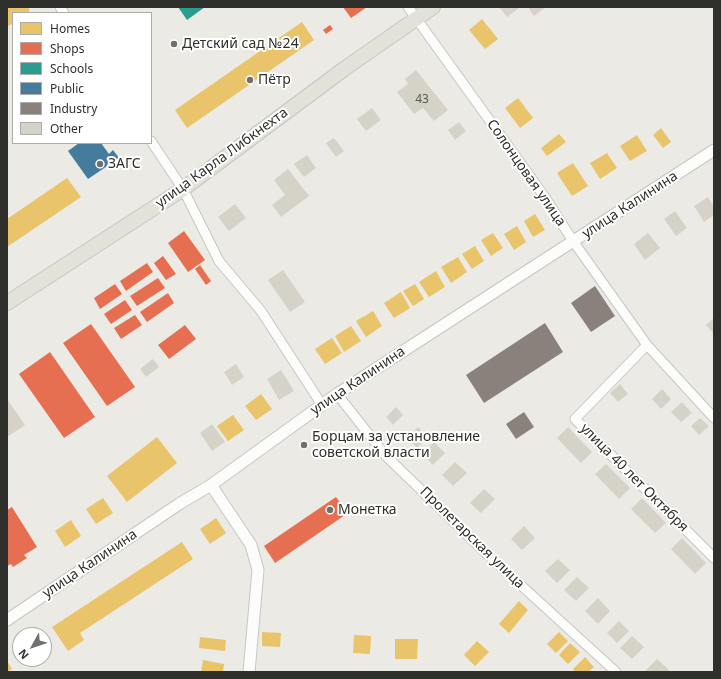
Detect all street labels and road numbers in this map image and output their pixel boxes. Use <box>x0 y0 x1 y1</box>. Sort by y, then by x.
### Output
street label: улица Карла Либкнехта <box>152 104 292 212</box>
street label: Солонцовая улица <box>483 116 569 230</box>
street label: улица Калинина <box>579 168 681 242</box>
street label: улица Калинина <box>308 343 408 419</box>
street label: улица 40 лет Октября <box>576 420 692 536</box>
street label: Пролетарская улица <box>416 484 528 592</box>
street label: улица Калинина <box>40 526 140 602</box>

